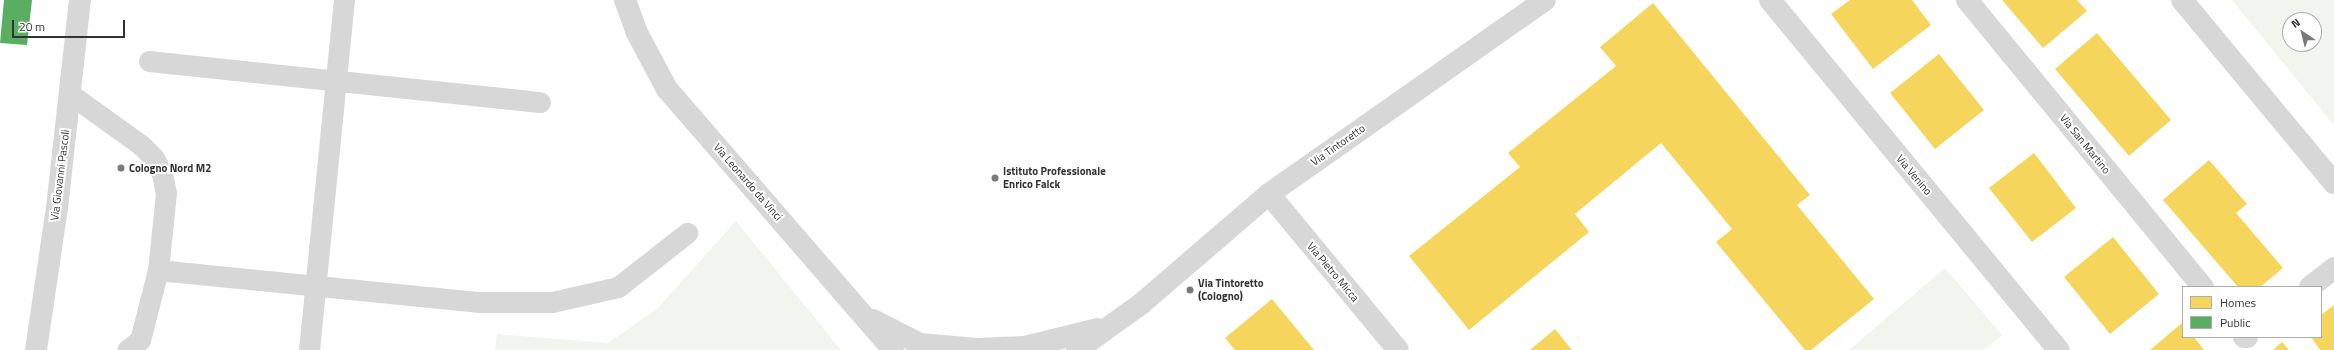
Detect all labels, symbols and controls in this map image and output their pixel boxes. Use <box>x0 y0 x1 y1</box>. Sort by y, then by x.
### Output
scale bar <box>14 12 127 38</box>
north arrow <box>2282 12 2322 52</box>
text: N <box>2288 14 2303 32</box>
text: 20 m <box>19 17 45 36</box>
street label: Via San Martino <box>2057 111 2113 177</box>
street label: Via Tintoretto <box>1308 121 1368 169</box>
street label: Via Giovanni Pascoli <box>48 129 72 221</box>
street label: Via Leonardo da Vinci <box>711 141 785 223</box>
street label: Via Venino <box>1893 152 1935 198</box>
place label: Cologno Nord M2 <box>129 161 211 175</box>
marker: Cologno Nord M2 <box>116 163 126 173</box>
place label: Istituto Professionale Enrico Falck <box>1003 165 1106 191</box>
marker: Istituto Professionale Enrico Falck <box>990 173 1000 183</box>
street label: Via Pietro Micca <box>1304 240 1362 304</box>
place label: Via Tintoretto (Cologno) <box>1198 277 1264 303</box>
marker: Via Tintoretto (Cologno) <box>1185 285 1195 295</box>
legend <box>2182 286 2322 338</box>
text: Homes <box>2220 293 2256 312</box>
text: Public <box>2220 313 2250 332</box>

